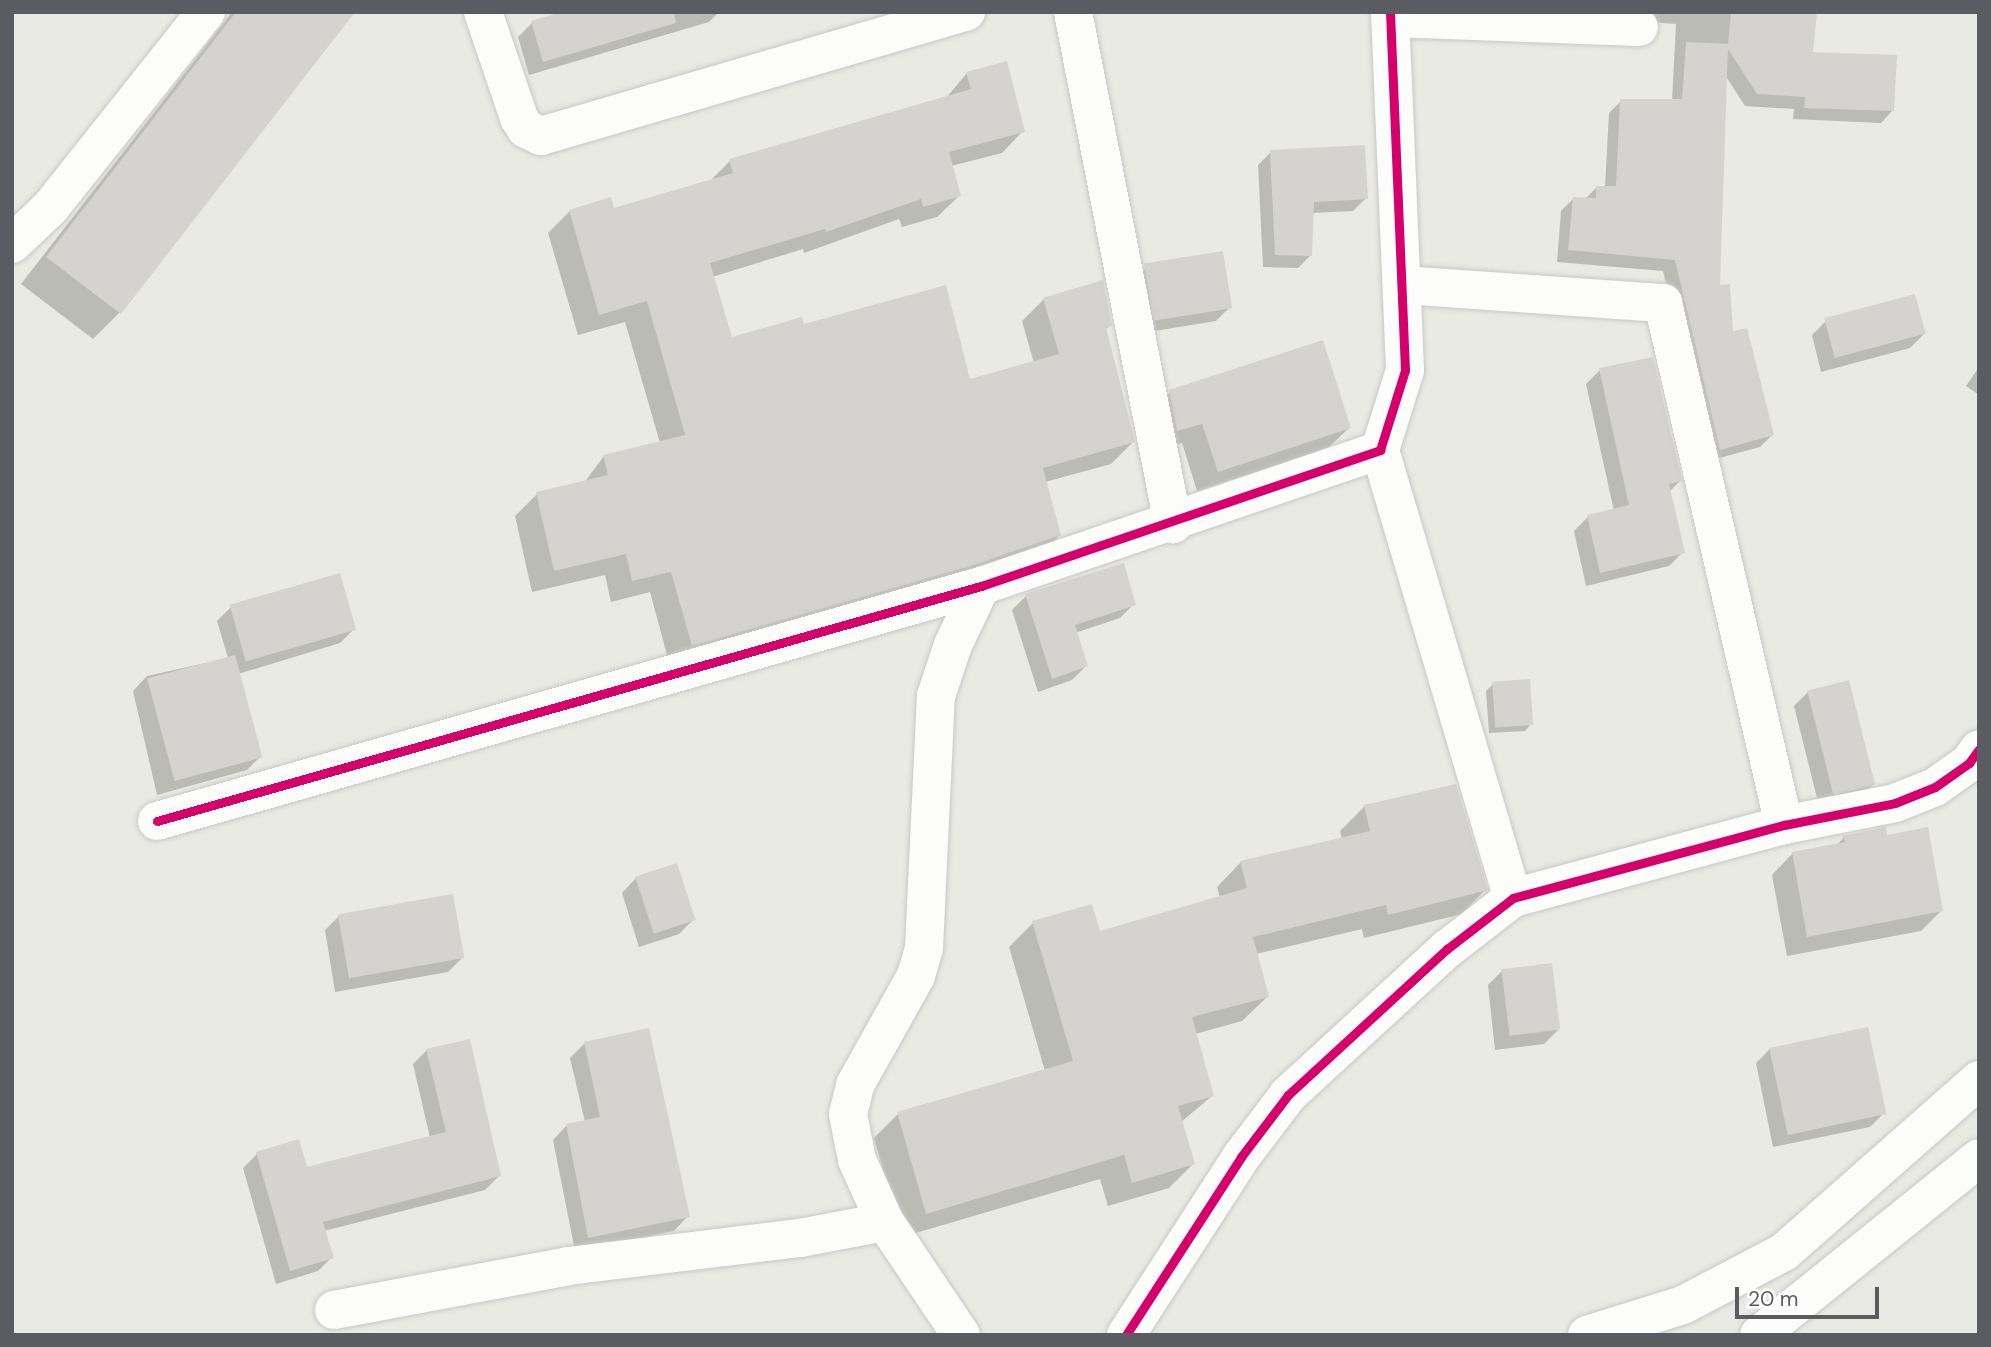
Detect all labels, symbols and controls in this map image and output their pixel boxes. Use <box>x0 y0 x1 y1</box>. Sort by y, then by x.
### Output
scale bar <box>1739 1274 1882 1318</box>
text: 20 m <box>1748 1285 1799 1313</box>

